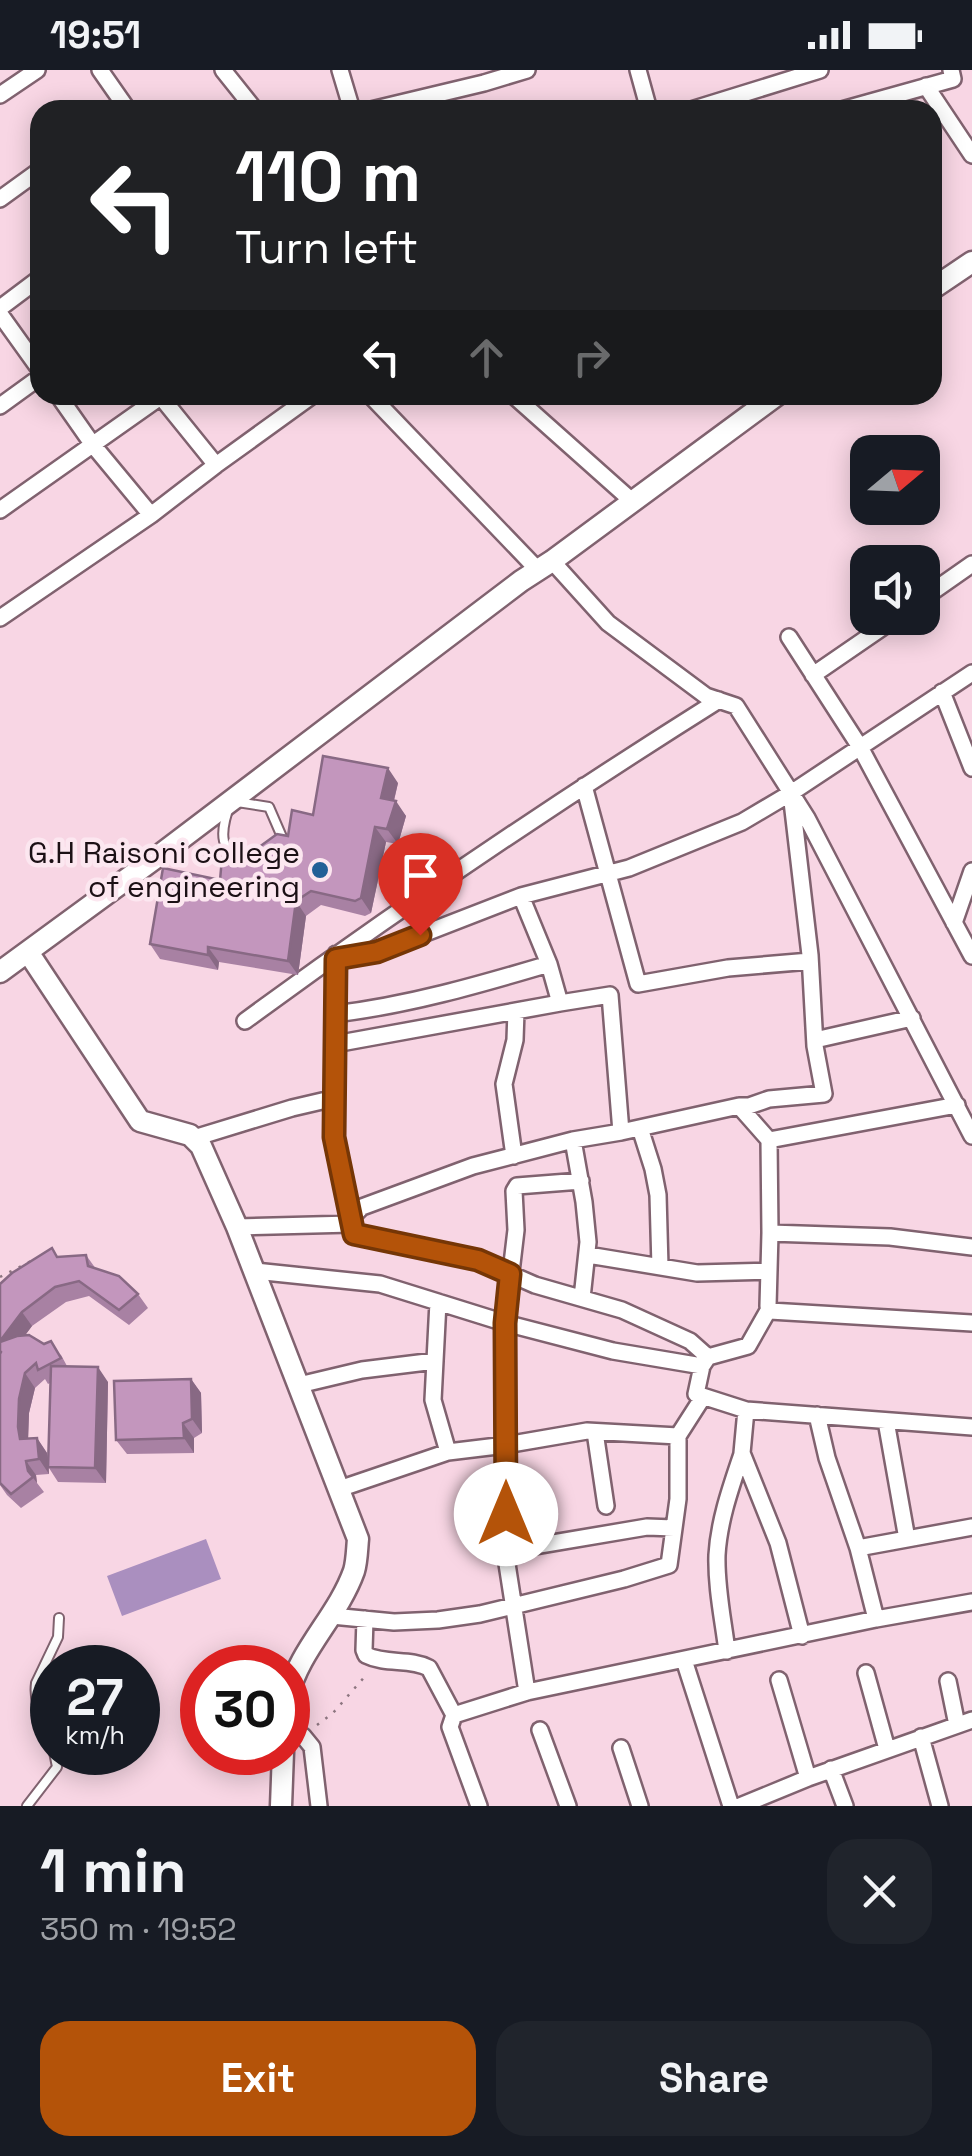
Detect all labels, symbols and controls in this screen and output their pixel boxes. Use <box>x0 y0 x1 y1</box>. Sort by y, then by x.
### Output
text: 19:51 <box>50 11 141 59</box>
text: 110 m <box>235 132 421 221</box>
icon: left <box>70 140 200 270</box>
text: Turn left <box>235 219 418 276</box>
icon: left <box>354 330 409 385</box>
icon: ahead <box>459 330 514 385</box>
icon: right <box>564 330 619 385</box>
north arrow <box>850 435 940 525</box>
map controls <box>850 435 940 635</box>
button: sound <box>850 545 940 635</box>
place label: G.H Raisoni college of engineering <box>28 833 300 906</box>
pin <box>378 833 463 936</box>
icon: arrive <box>393 848 448 903</box>
marker: G.H Raisoni college of engineering <box>309 859 331 881</box>
position arrow <box>454 1462 558 1566</box>
speed limit sign: 30 <box>180 1645 310 1775</box>
text: 27 <box>67 1666 123 1730</box>
text: km/h <box>65 1719 125 1751</box>
text: 1 min <box>40 1833 187 1910</box>
button: close <box>827 1839 932 1944</box>
text: 350 m · 19:52 <box>40 1909 236 1949</box>
button: Exit <box>40 2021 476 2136</box>
button: Share <box>496 2021 932 2136</box>

